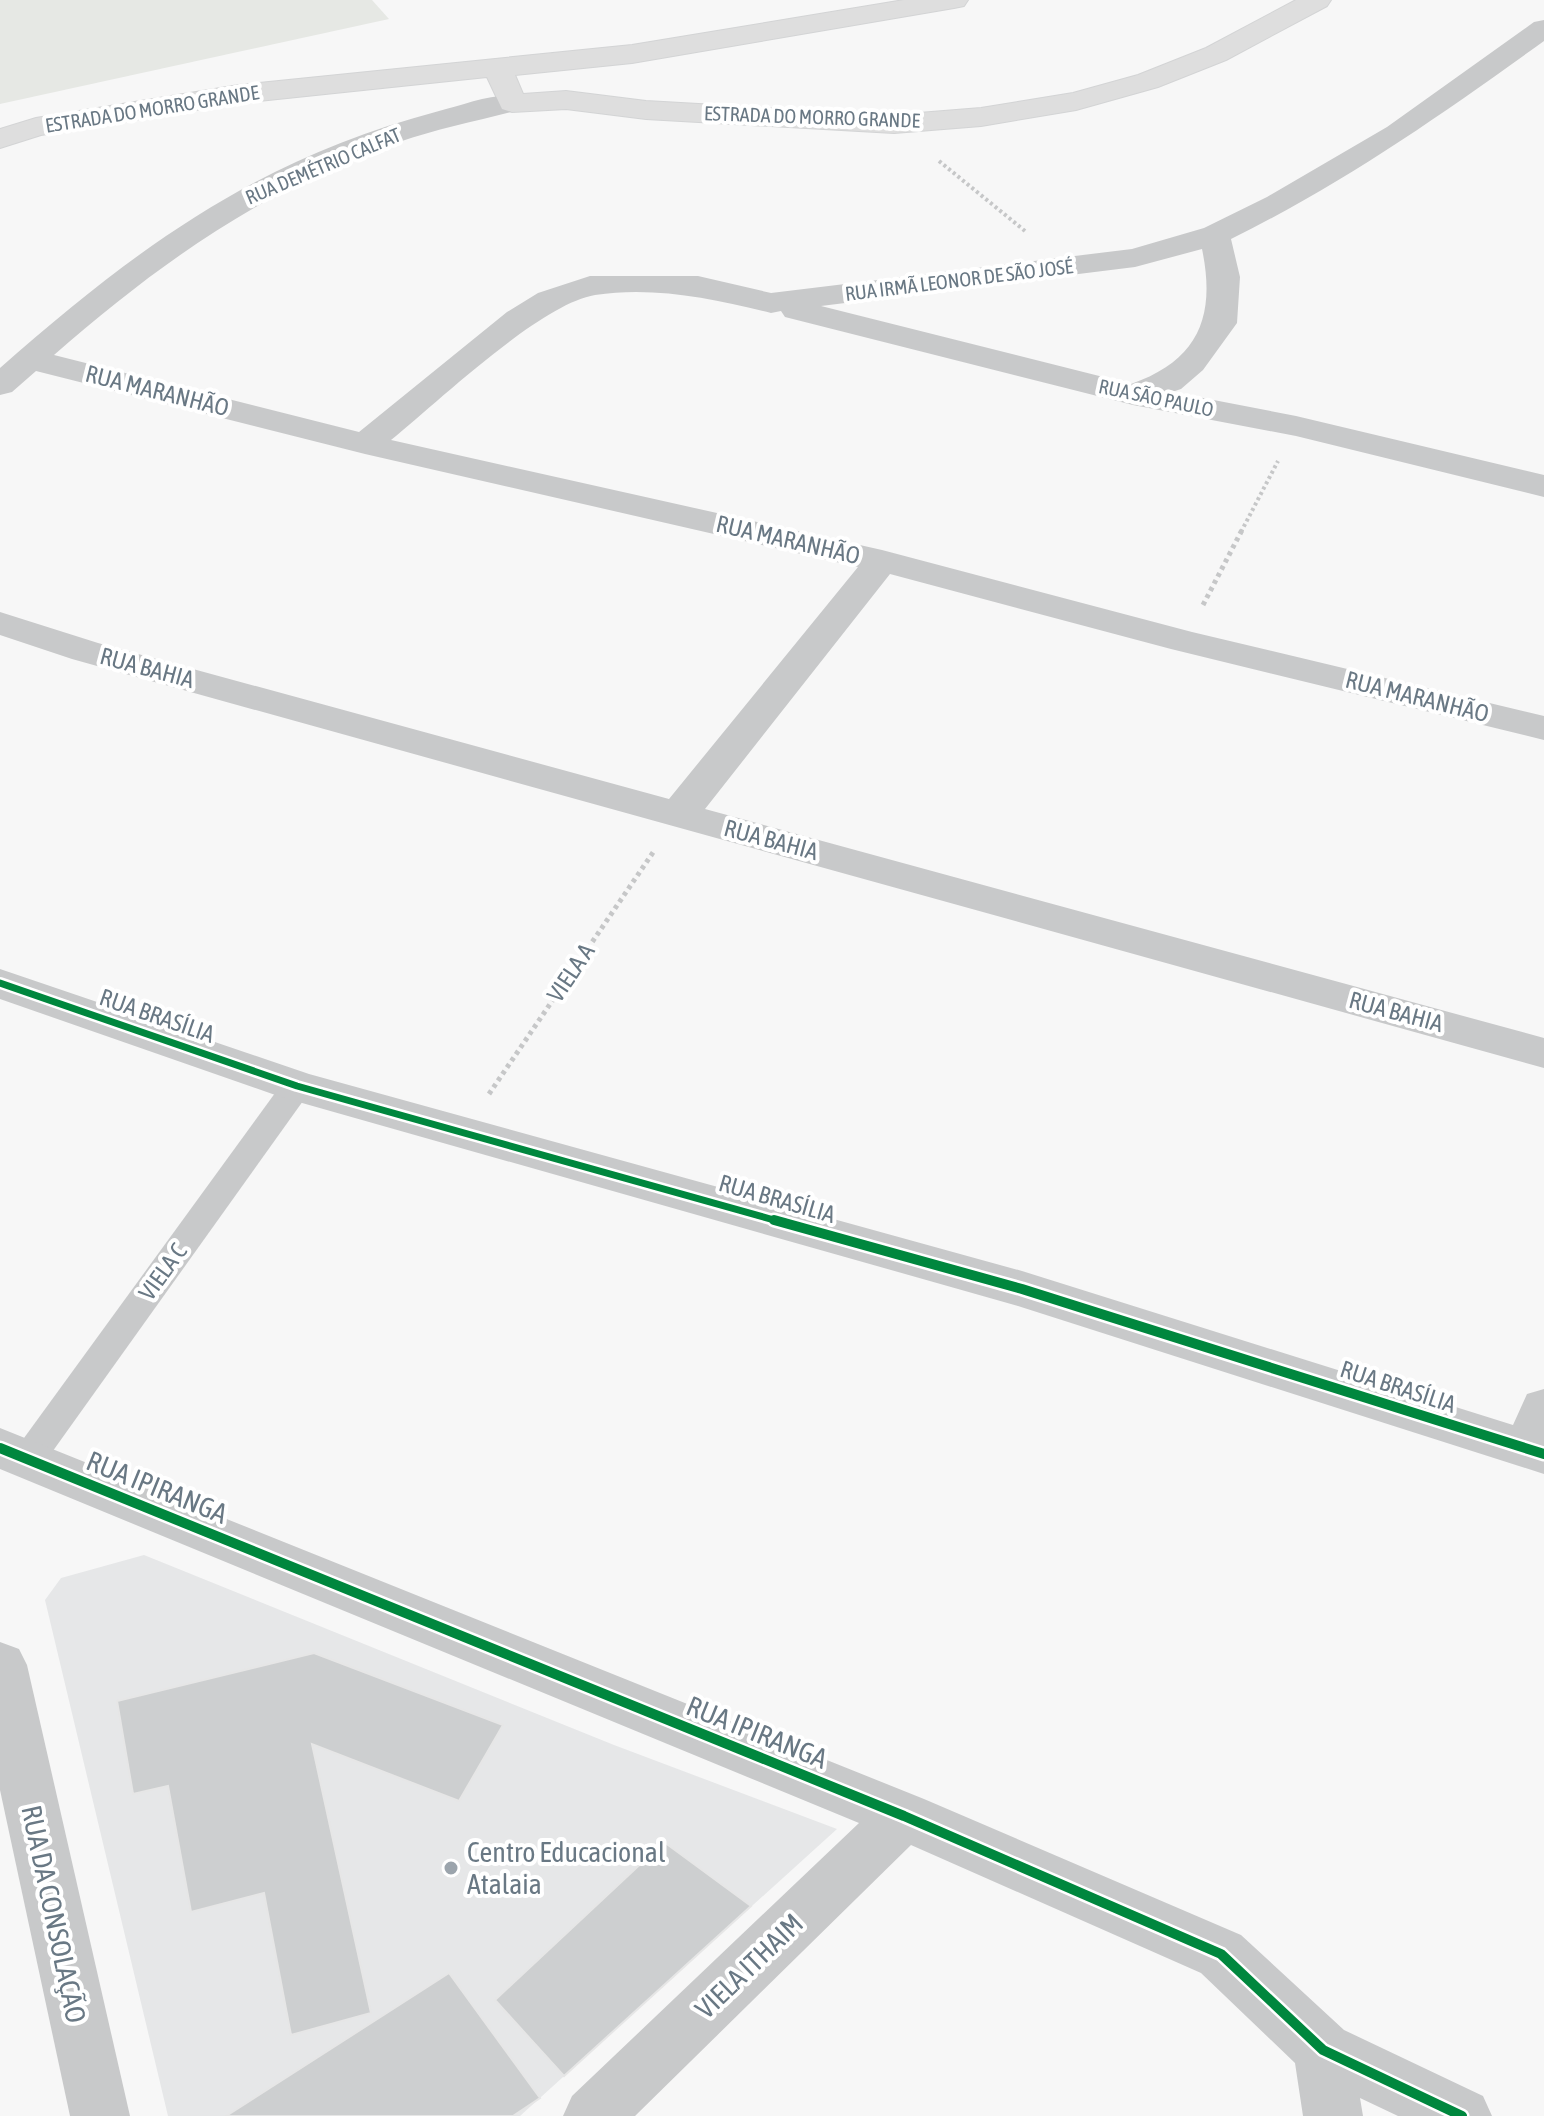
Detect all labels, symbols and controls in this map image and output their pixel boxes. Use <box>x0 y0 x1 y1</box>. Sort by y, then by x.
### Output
street label: ESTRADA DO MORRO GRANDE <box>43 80 261 137</box>
street label: ESTRADA DO MORRO GRANDE <box>704 101 921 132</box>
street label: RUA DEMÉTRIO CALFAT <box>242 122 404 209</box>
street label: RUA IRMÃ LEONOR DE SÃO JOSÉ <box>844 254 1075 305</box>
street label: RUA MARANHÃO <box>83 360 232 421</box>
street label: RUA SÃO PAULO <box>1097 374 1216 421</box>
street label: RUA MARANHÃO <box>714 510 863 569</box>
street label: RUA BAHIA <box>97 642 197 693</box>
street label: RUA MARANHÃO <box>1343 666 1492 727</box>
street label: RUA BAHIA <box>721 814 821 865</box>
street label: VIELA A <box>541 938 600 1007</box>
street label: RUA BRASÍLIA <box>96 983 218 1048</box>
street label: RUA BAHIA <box>1346 986 1446 1037</box>
street label: RUA BRASÍLIA <box>716 1169 839 1228</box>
street label: VIELA C <box>133 1238 192 1305</box>
street label: RUA BRASÍLIA <box>1337 1355 1459 1418</box>
street label: RUA IPIRANGA <box>82 1444 232 1530</box>
street label: RUA IPIRANGA <box>682 1689 832 1775</box>
street label: RUA DA CONSOLAÇÃO <box>15 1802 93 2026</box>
place label: Centro Educacional Atalaia <box>467 1836 666 1900</box>
marker: Centro Educacional Atalaia <box>442 1859 460 1877</box>
street label: VIELA ITHAIM <box>689 1907 809 2025</box>

